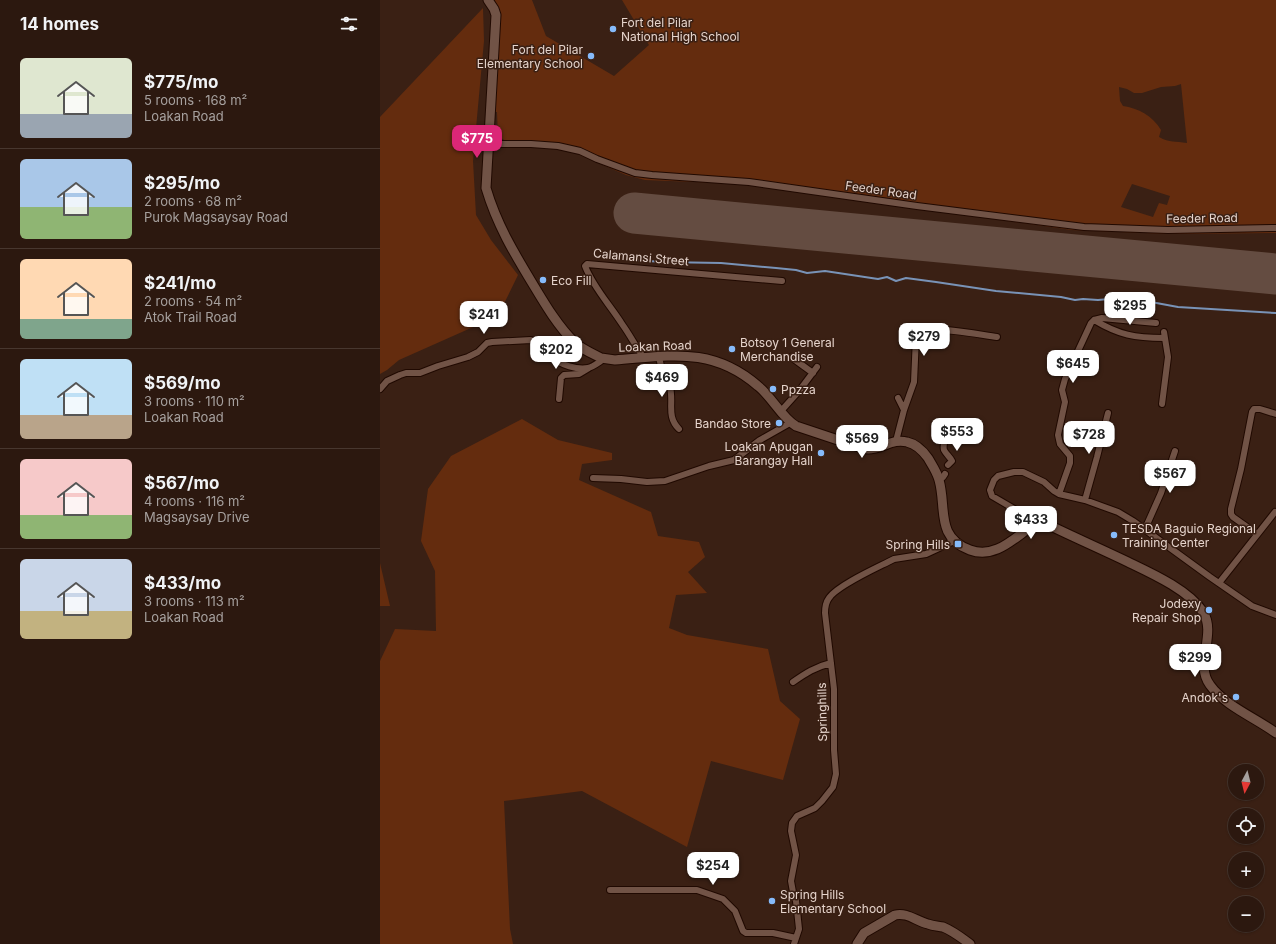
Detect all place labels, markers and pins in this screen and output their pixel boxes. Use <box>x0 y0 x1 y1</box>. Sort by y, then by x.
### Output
place label: Fort del Pilar National High School <box>621 15 740 44</box>
marker: Fort del Pilar National High School <box>608 24 618 34</box>
place label: Fort del Pilar Elementary School <box>477 42 583 71</box>
marker: Fort del Pilar Elementary School <box>586 51 596 61</box>
pin: $775 <box>453 125 501 159</box>
place label: Eco Fill <box>551 273 591 288</box>
marker: Eco Fill <box>538 275 548 285</box>
pin: $295 <box>1106 292 1154 326</box>
pin: $241 <box>460 301 508 335</box>
pin: $279 <box>900 323 948 357</box>
place label: Botsoy 1 General Merchandise <box>740 335 835 364</box>
pin: $202 <box>532 336 580 370</box>
marker: Botsoy 1 General Merchandise <box>727 344 737 354</box>
pin: $645 <box>1049 350 1097 384</box>
pin: $469 <box>638 364 686 398</box>
place label: Ppzza <box>781 382 816 397</box>
marker: Ppzza <box>768 384 778 394</box>
place label: Bandao Store <box>695 416 771 431</box>
marker: Bandao Store <box>774 418 784 428</box>
pin: $553 <box>933 418 981 452</box>
pin: $728 <box>1065 421 1113 455</box>
pin: $569 <box>838 425 886 459</box>
place label: Loakan Apugan Barangay Hall <box>724 439 813 468</box>
marker: Loakan Apugan Barangay Hall <box>816 448 826 458</box>
pin: $567 <box>1146 460 1194 494</box>
pin: $433 <box>1007 506 1055 540</box>
place label: TESDA Baguio Regional Training Center <box>1122 521 1256 550</box>
marker: TESDA Baguio Regional Training Center <box>1109 530 1119 540</box>
place label: Spring Hills <box>886 537 950 552</box>
marker: Spring Hills <box>953 539 963 549</box>
place label: Jodexy Repair Shop <box>1132 596 1201 625</box>
marker: Jodexy Repair Shop <box>1204 605 1214 615</box>
pin: $299 <box>1171 644 1219 678</box>
place label: Andok's <box>1182 690 1228 705</box>
marker: Andok's <box>1231 692 1241 702</box>
pin: $254 <box>689 852 737 886</box>
place label: Spring Hills Elementary School <box>780 887 886 916</box>
marker: Spring Hills Elementary School <box>767 896 777 906</box>

